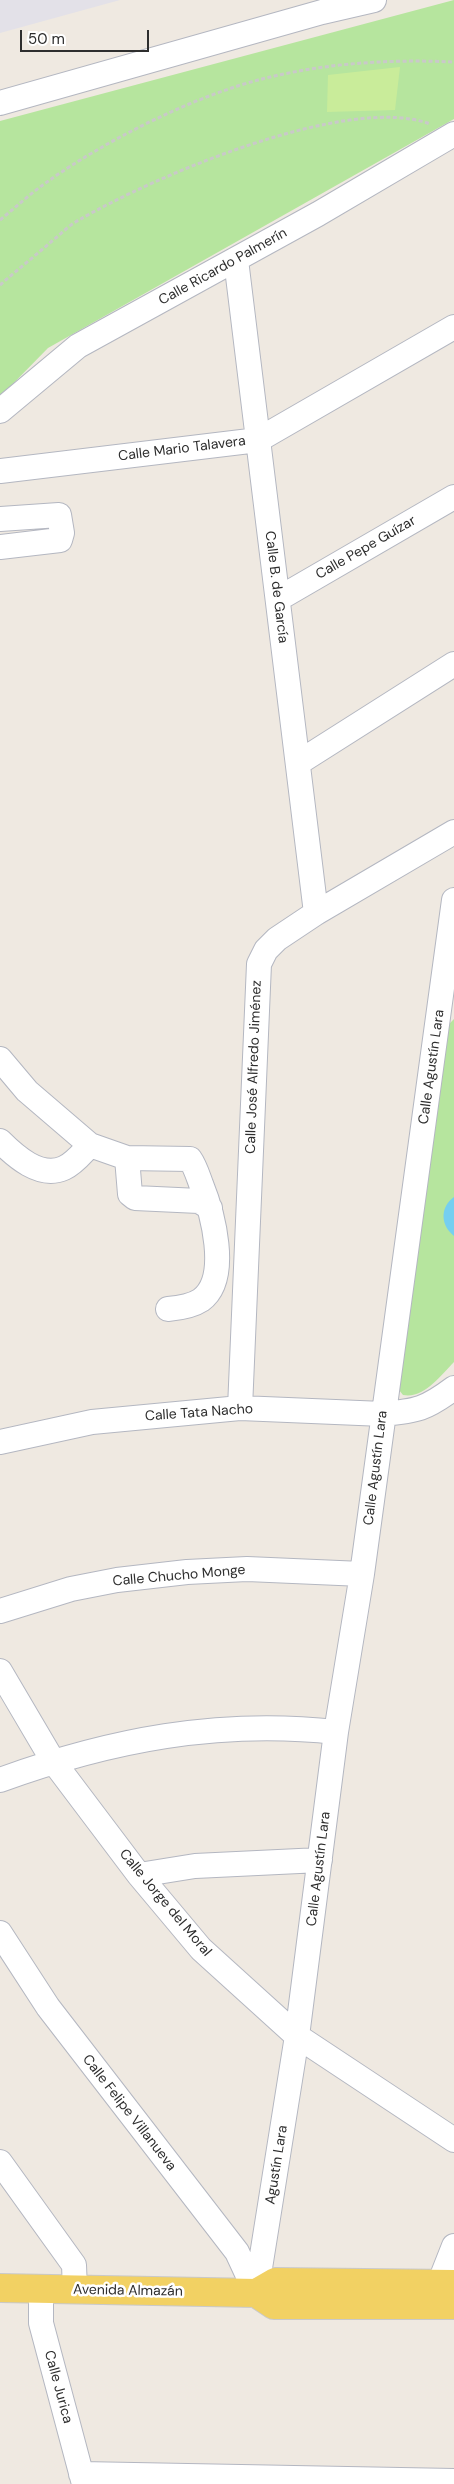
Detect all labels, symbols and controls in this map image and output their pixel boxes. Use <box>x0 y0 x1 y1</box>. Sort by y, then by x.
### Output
scale bar <box>22 20 151 52</box>
text: 50 m <box>28 29 65 49</box>
street label: Calle Ricardo Palmerín <box>156 225 290 309</box>
street label: Calle Mario Talavera <box>117 433 247 465</box>
street label: Calle Pepe Guízar <box>313 513 419 583</box>
street label: Calle B. de García <box>261 530 291 644</box>
street label: Calle José Alfredo Jiménez <box>243 980 265 1154</box>
street label: Calle Agustín Lara <box>416 1009 448 1125</box>
street label: Calle Tata Nacho <box>144 1401 254 1425</box>
street label: Calle Agustín Lara <box>361 1410 391 1526</box>
street label: Calle Chucho Monge <box>112 1562 246 1590</box>
street label: Calle Agustín Lara <box>304 1811 334 1927</box>
street label: Calle Jorge del Moral <box>115 1846 215 1960</box>
street label: Calle Felipe Villanueva <box>78 2052 180 2174</box>
street label: Agustín Lara <box>262 2124 292 2206</box>
street label: Avenida Almazán <box>73 2282 183 2300</box>
street label: Calle Jurica <box>40 2349 76 2425</box>

